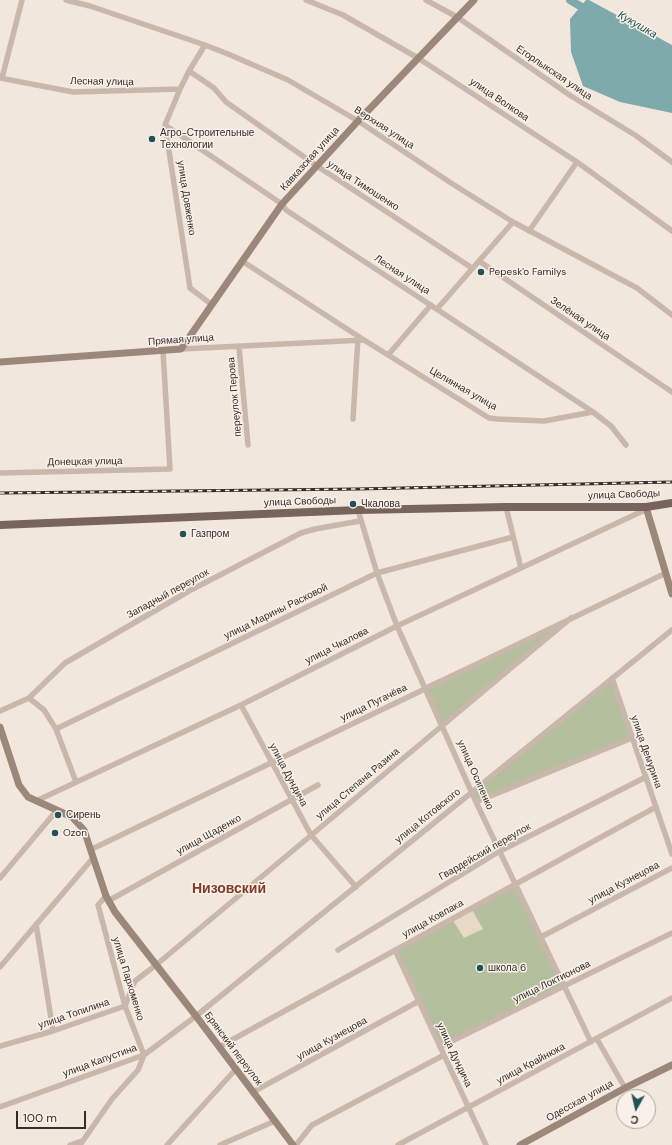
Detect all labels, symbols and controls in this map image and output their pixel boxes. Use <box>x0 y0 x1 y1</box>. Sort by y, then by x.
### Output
water label: Кукушка <box>615 9 659 41</box>
street label: Егорлыкская улица <box>514 43 594 103</box>
street label: Лесная улица <box>70 75 134 89</box>
street label: улица Волкова <box>467 76 531 124</box>
street label: Верхняя улица <box>352 104 416 152</box>
street label: Кавказская улица <box>278 125 342 193</box>
place label: Агро-Строительные Технологии <box>160 127 254 150</box>
marker: Агро-Строительные Технологии <box>147 134 157 144</box>
street label: улица Тимошенко <box>325 158 401 214</box>
street label: улица Довженко <box>174 160 198 236</box>
street label: Лесная улица <box>372 253 432 297</box>
place label: Pepesk'o Familys <box>489 266 566 278</box>
marker: Pepesk'o Familys <box>476 267 486 277</box>
street label: Зелёная улица <box>548 295 612 343</box>
street label: Прямая улица <box>148 332 214 348</box>
street label: переулок Перова <box>226 357 244 437</box>
street label: Целинная улица <box>427 365 499 413</box>
street label: Донецкая улица <box>47 455 123 469</box>
street label: улица Свободы <box>588 488 660 502</box>
street label: улица Свободы <box>264 495 336 509</box>
place label: Чкалова <box>361 498 400 510</box>
marker: Чкалова <box>348 499 358 509</box>
place label: Газпром <box>191 528 229 540</box>
marker: Газпром <box>178 529 188 539</box>
street label: Западный переулок <box>125 566 211 622</box>
street label: улица Марины Расковой <box>222 582 330 642</box>
street label: улица Чкалова <box>303 625 371 667</box>
street label: улица Пугачёва <box>339 682 409 724</box>
street label: улица Демурина <box>628 714 664 790</box>
street label: улица Осипенко <box>454 738 496 812</box>
street label: улица Дундича <box>266 741 310 809</box>
street label: улица Степана Разина <box>314 746 402 822</box>
street label: улица Котовского <box>393 786 463 846</box>
place label: Сирень <box>66 809 101 821</box>
marker: Сирень <box>53 810 63 820</box>
street label: улица Щаденко <box>175 812 243 858</box>
street label: Гвардейский переулок <box>437 821 533 883</box>
place label: Ozon <box>63 827 87 839</box>
marker: Ozon <box>50 828 60 838</box>
street label: улица Кузнецова <box>586 859 662 907</box>
district label: Низовский <box>192 881 266 897</box>
street label: улица Ковпака <box>400 897 466 941</box>
street label: улица Пархоменко <box>110 936 146 1022</box>
street label: улица Локтионова <box>511 958 593 1006</box>
place label: школа 6 <box>488 962 526 974</box>
marker: школа 6 <box>475 963 485 973</box>
street label: улица Топилина <box>37 996 111 1032</box>
street label: Брянский переулок <box>201 1010 265 1088</box>
street label: улица Кузнецова <box>295 1015 369 1063</box>
street label: улица Дундича <box>434 1021 474 1089</box>
street label: улица Крайнюка <box>495 1041 567 1087</box>
street label: улица Капустина <box>61 1042 139 1080</box>
street label: Одесская улица <box>544 1078 616 1124</box>
north arrow <box>616 1089 656 1129</box>
scale bar <box>18 1103 88 1129</box>
text: 100 m <box>23 1110 57 1126</box>
text: С <box>630 1112 639 1127</box>

